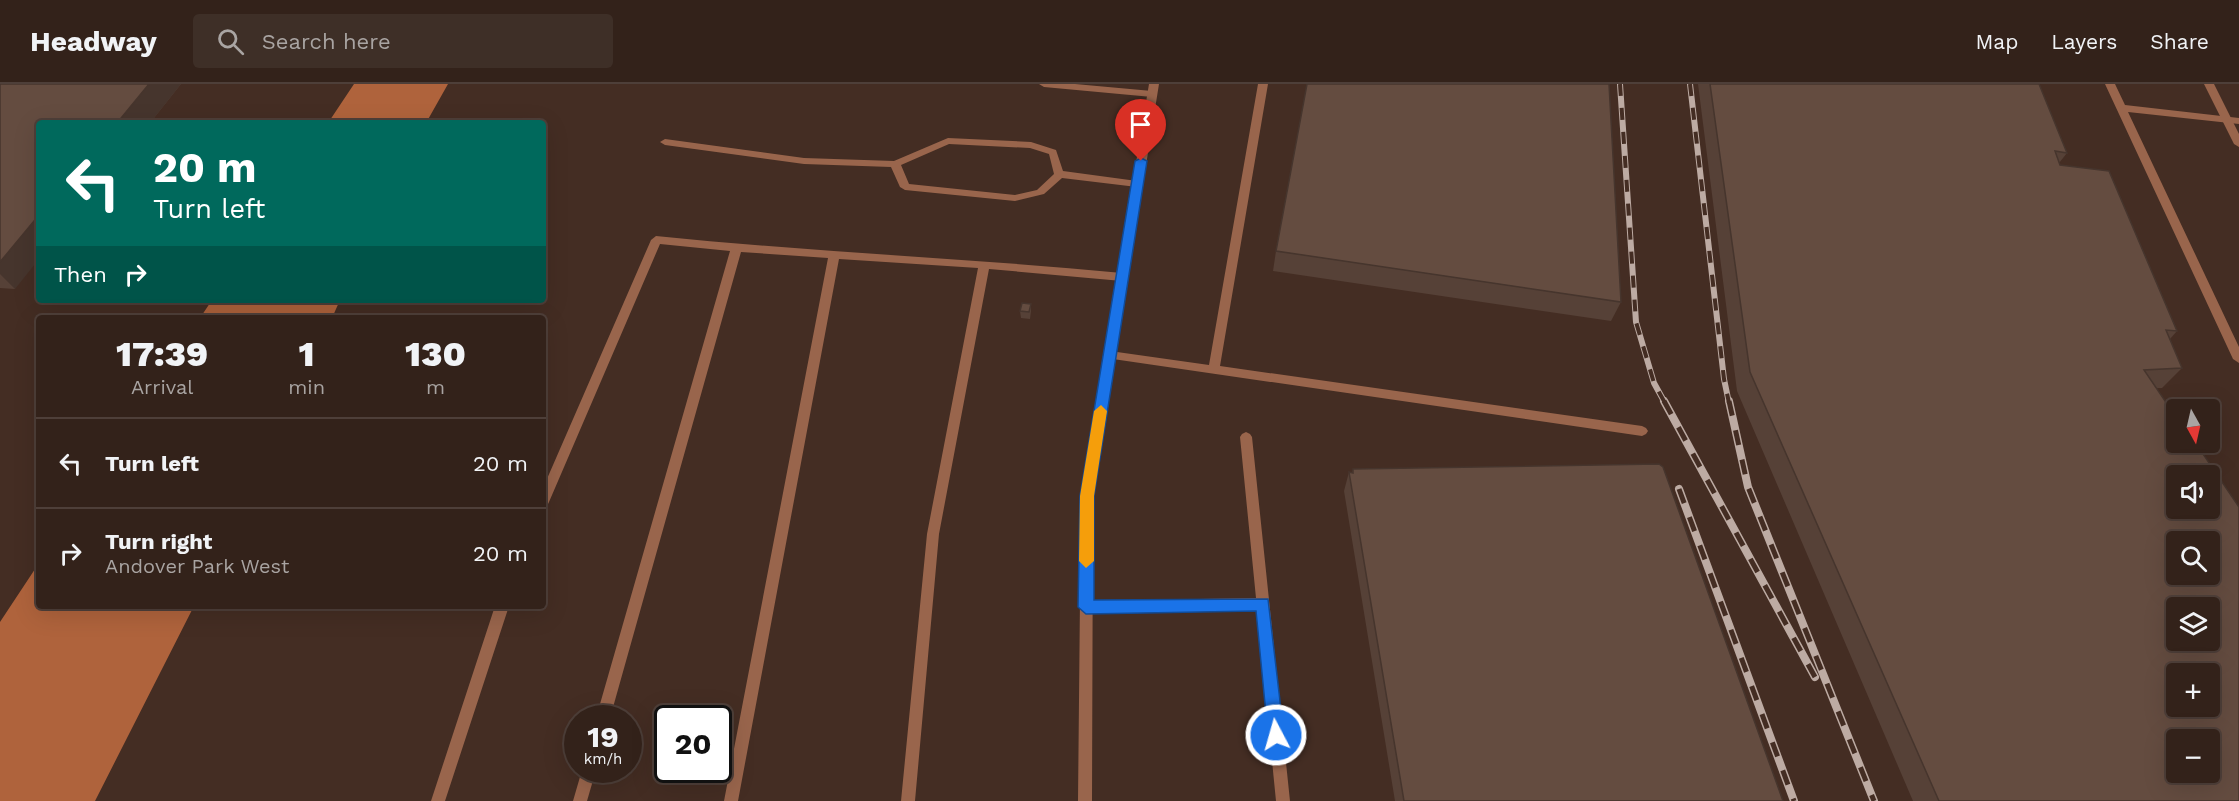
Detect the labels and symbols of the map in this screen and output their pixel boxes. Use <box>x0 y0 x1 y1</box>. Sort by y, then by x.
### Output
pin <box>1115 99 1166 161</box>
north arrow <box>2166 399 2220 453</box>
position arrow <box>1244 703 1308 767</box>
speed limit sign: 20 <box>654 705 732 783</box>

